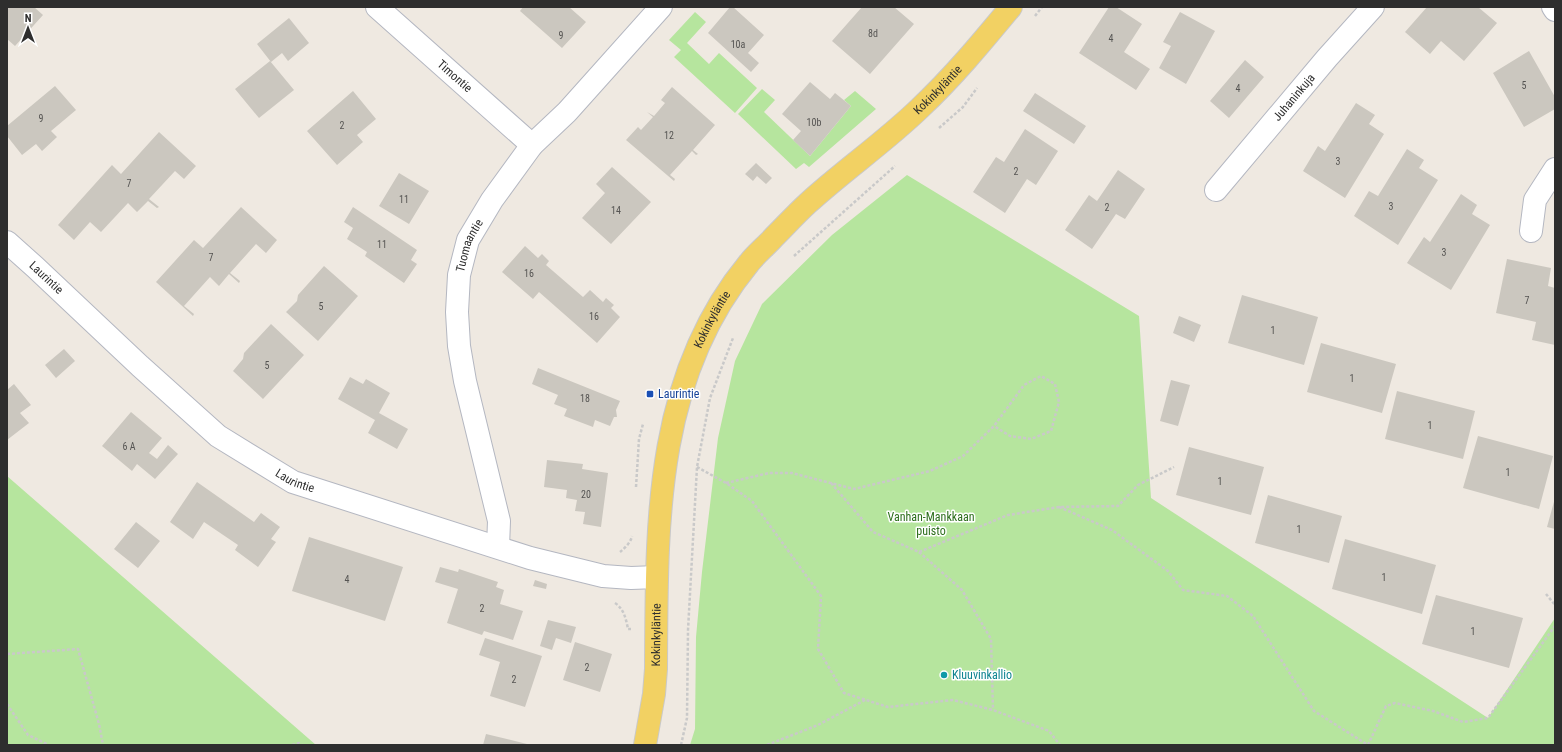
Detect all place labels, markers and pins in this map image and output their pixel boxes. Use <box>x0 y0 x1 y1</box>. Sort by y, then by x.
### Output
place label: Laurintie <box>658 387 700 401</box>
marker: Laurintie <box>645 389 655 399</box>
place label: Kluuvinkallio <box>952 668 1012 682</box>
marker: Kluuvinkallio <box>939 670 949 680</box>

